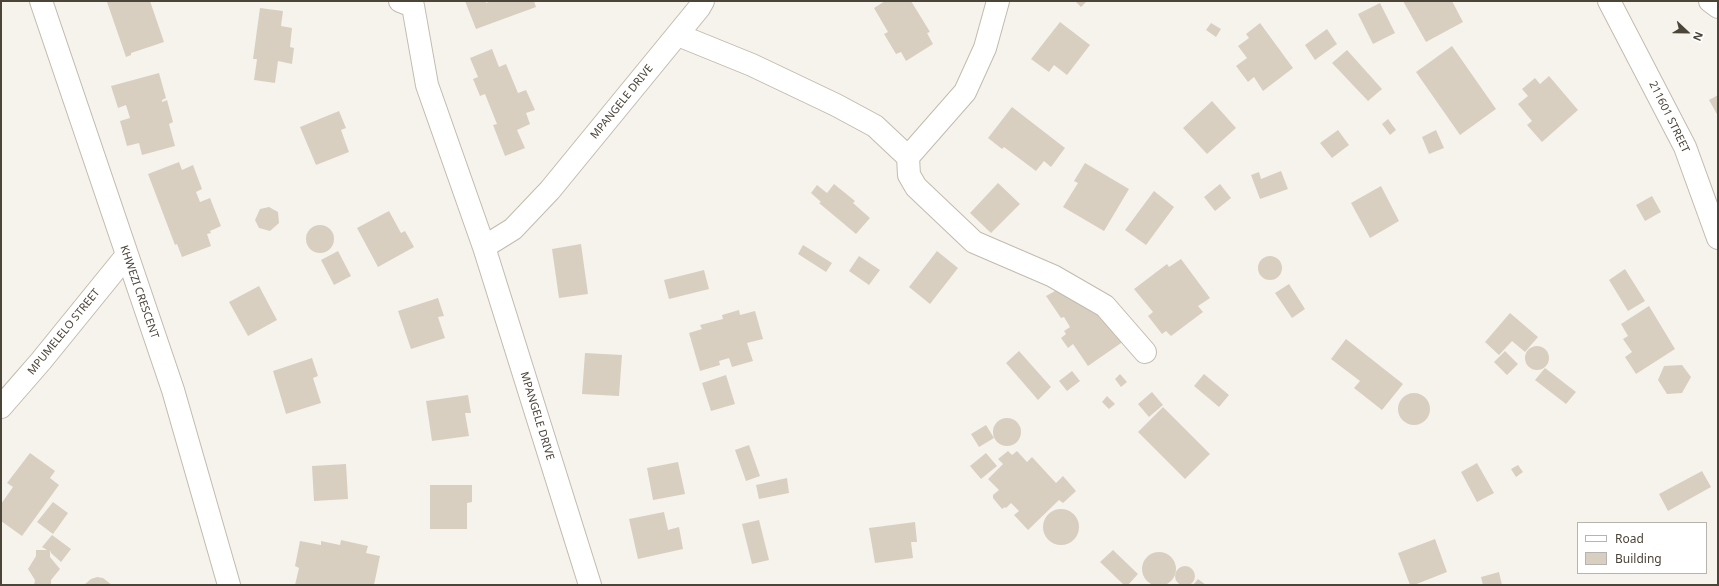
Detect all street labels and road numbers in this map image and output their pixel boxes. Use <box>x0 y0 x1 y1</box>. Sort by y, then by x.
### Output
street label: MPANGELE DRIVE <box>588 62 656 142</box>
street label: 211601 STREET <box>1646 79 1692 155</box>
street label: KHWEZI CRESCENT <box>117 244 161 340</box>
street label: MPUMELELO STREET <box>25 286 103 378</box>
street label: MPANGELE DRIVE <box>517 370 557 462</box>

